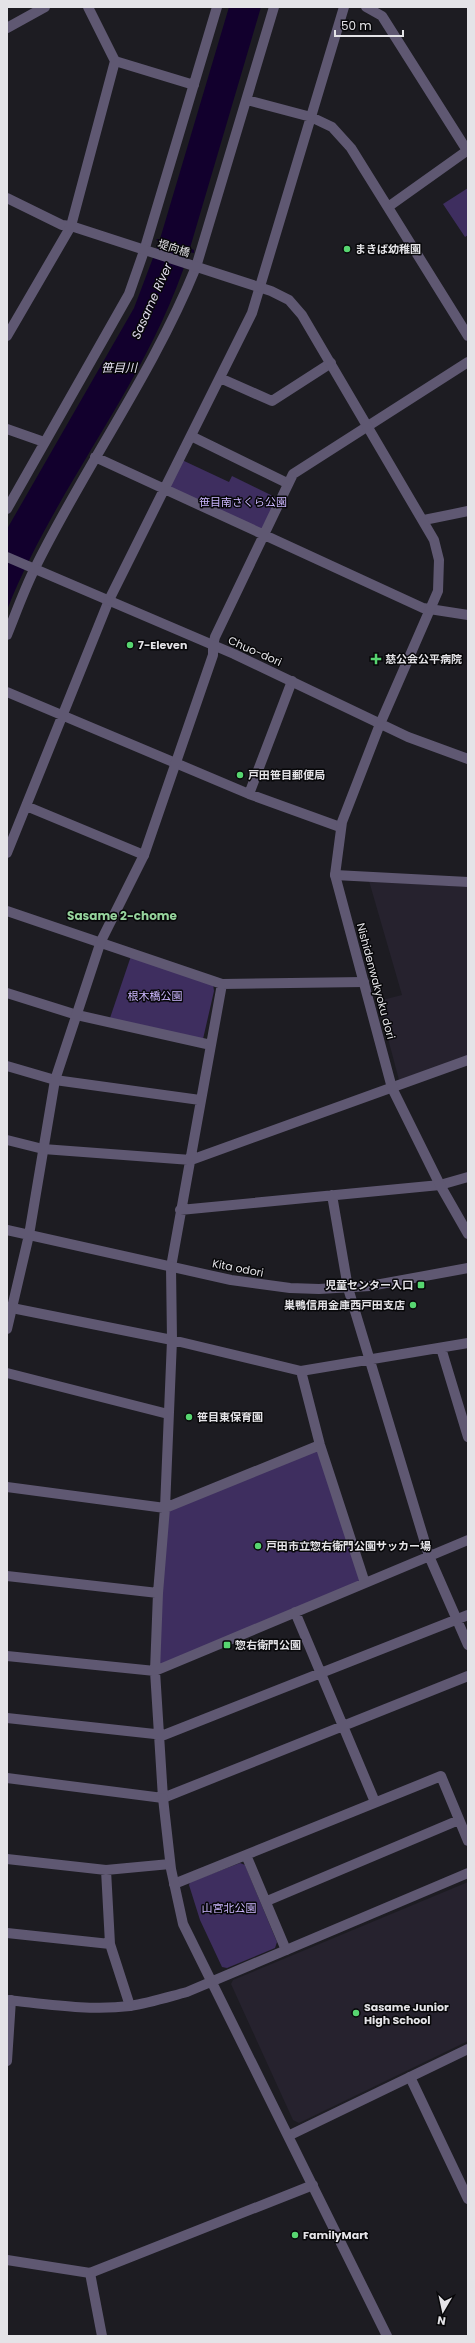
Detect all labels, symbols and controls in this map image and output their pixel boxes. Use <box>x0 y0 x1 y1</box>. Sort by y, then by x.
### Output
scale bar <box>335 12 403 38</box>
text: 50 m <box>341 17 372 34</box>
street label: 堤向橋 <box>156 235 192 261</box>
place label: まきば幼稚園 <box>355 241 421 257</box>
marker: まきば幼稚園 <box>342 244 352 254</box>
water label: Sasame River <box>127 260 176 342</box>
water label: 笹目川 <box>101 359 139 376</box>
park label: 笹目南さくら公園 <box>199 494 287 510</box>
street label: Chuo-dori <box>226 632 285 670</box>
place label: 7-Eleven <box>138 637 187 653</box>
marker: 7-Eleven <box>125 640 135 650</box>
place label: 慈公会公平病院 <box>385 651 462 667</box>
marker: 慈公会公平病院 <box>370 653 382 665</box>
place label: 戸田笹目郵便局 <box>248 767 325 783</box>
marker: 戸田笹目郵便局 <box>235 770 245 780</box>
district label: Sasame 2-chome <box>67 907 178 924</box>
street label: Nishidenwakyoku dori <box>353 921 399 1041</box>
park label: 根木橋公園 <box>128 988 183 1004</box>
street label: Kita odori <box>211 1255 265 1281</box>
place label: 児童センター入口 <box>325 1277 413 1293</box>
marker: 児童センター入口 <box>416 1280 426 1290</box>
place label: 巣鴨信用金庫西戸田支店 <box>284 1297 405 1313</box>
marker: 巣鴨信用金庫西戸田支店 <box>408 1300 418 1310</box>
place label: 笹目東保育園 <box>197 1409 263 1425</box>
marker: 笹目東保育園 <box>184 1412 194 1422</box>
place label: 戸田市立惣右衛門公園サッカー場 <box>266 1538 431 1554</box>
marker: 戸田市立惣右衛門公園サッカー場 <box>253 1541 263 1551</box>
place label: 惣右衛門公園 <box>235 1637 301 1653</box>
marker: 惣右衛門公園 <box>222 1640 232 1650</box>
park label: 山宮北公園 <box>202 1900 257 1916</box>
place label: Sasame Junior High School <box>364 1999 449 2028</box>
marker: Sasame Junior High School <box>351 2008 361 2018</box>
place label: FamilyMart <box>303 2227 369 2243</box>
marker: FamilyMart <box>290 2230 300 2240</box>
north arrow <box>423 2291 463 2331</box>
text: N <box>436 2312 447 2329</box>

